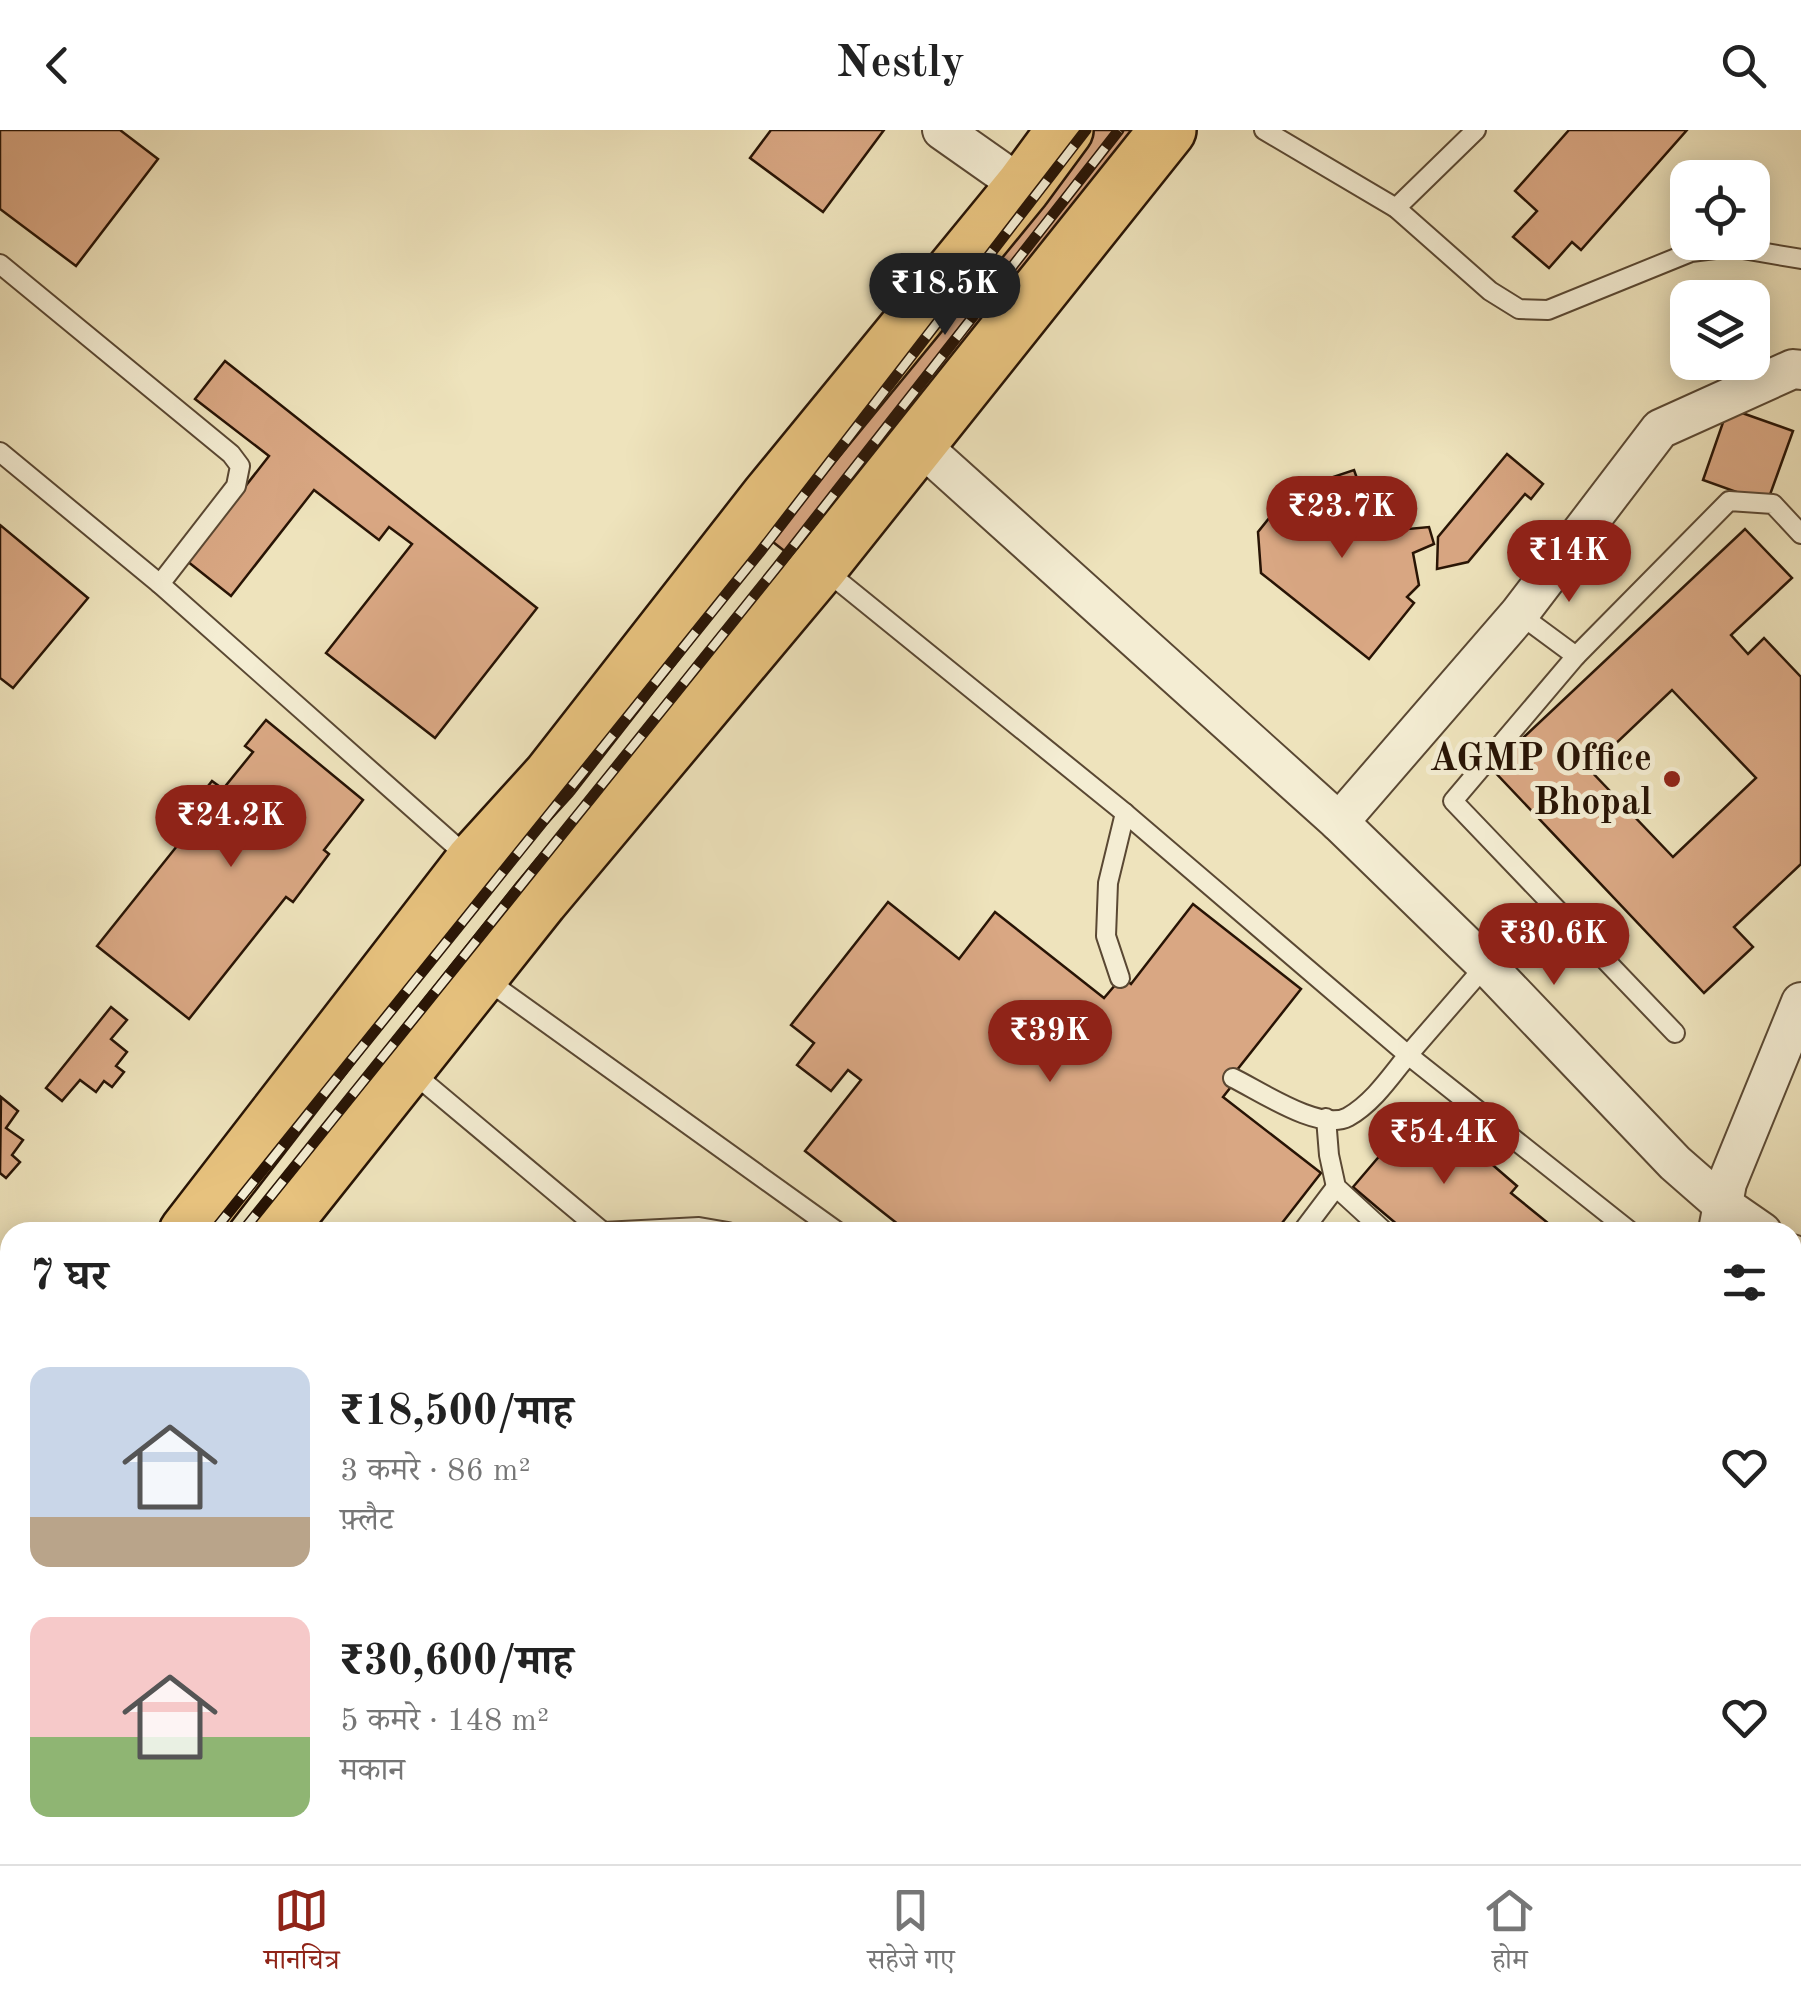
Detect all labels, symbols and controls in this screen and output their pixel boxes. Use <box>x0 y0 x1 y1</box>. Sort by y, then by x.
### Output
icon: back <box>30 38 85 93</box>
icon: search <box>1716 38 1771 93</box>
text: Nestly <box>836 42 965 87</box>
map controls <box>1670 160 1770 380</box>
button: locate <box>1670 160 1770 260</box>
pin: ₹18.5K <box>864 253 1026 338</box>
text: ₹18.5K <box>891 269 999 301</box>
button: layers <box>1670 280 1770 380</box>
pin: ₹23.7K <box>1261 476 1423 561</box>
text: ₹23.7K <box>1288 492 1396 524</box>
pin: ₹14K <box>1510 520 1628 605</box>
text: ₹14K <box>1529 536 1609 568</box>
place label: AGMP Office Bhopal <box>1429 741 1652 823</box>
marker: AGMP Office Bhopal <box>1661 768 1683 790</box>
pin: ₹24.2K <box>150 785 312 870</box>
text: ₹24.2K <box>177 801 285 833</box>
pin: ₹30.6K <box>1473 903 1635 988</box>
text: ₹30.6K <box>1500 919 1608 951</box>
pin: ₹39K <box>991 1000 1109 1085</box>
text: ₹39K <box>1010 1016 1090 1048</box>
pin: ₹54.4K <box>1363 1102 1525 1187</box>
text: ₹54.4K <box>1390 1118 1498 1150</box>
icon: filters <box>1717 1255 1772 1310</box>
text: 7 घर <box>30 1257 108 1299</box>
text: ₹18,500/माह <box>340 1392 573 1434</box>
icon: home <box>110 1407 230 1527</box>
icon: heart <box>1717 1440 1772 1495</box>
text: 3 कमरे · 86 m² <box>340 1456 531 1488</box>
text: फ़्लैट <box>340 1506 393 1538</box>
text: ₹30,600/माह <box>340 1642 573 1684</box>
icon: home <box>110 1657 230 1777</box>
icon: heart <box>1717 1690 1772 1745</box>
text: 5 कमरे · 148 m² <box>340 1706 549 1738</box>
text: मकान <box>340 1756 405 1788</box>
tab: मानचित्र <box>264 1883 340 1987</box>
tab: सहेजे गए <box>867 1883 955 1987</box>
tab: होम <box>1482 1883 1537 1987</box>

